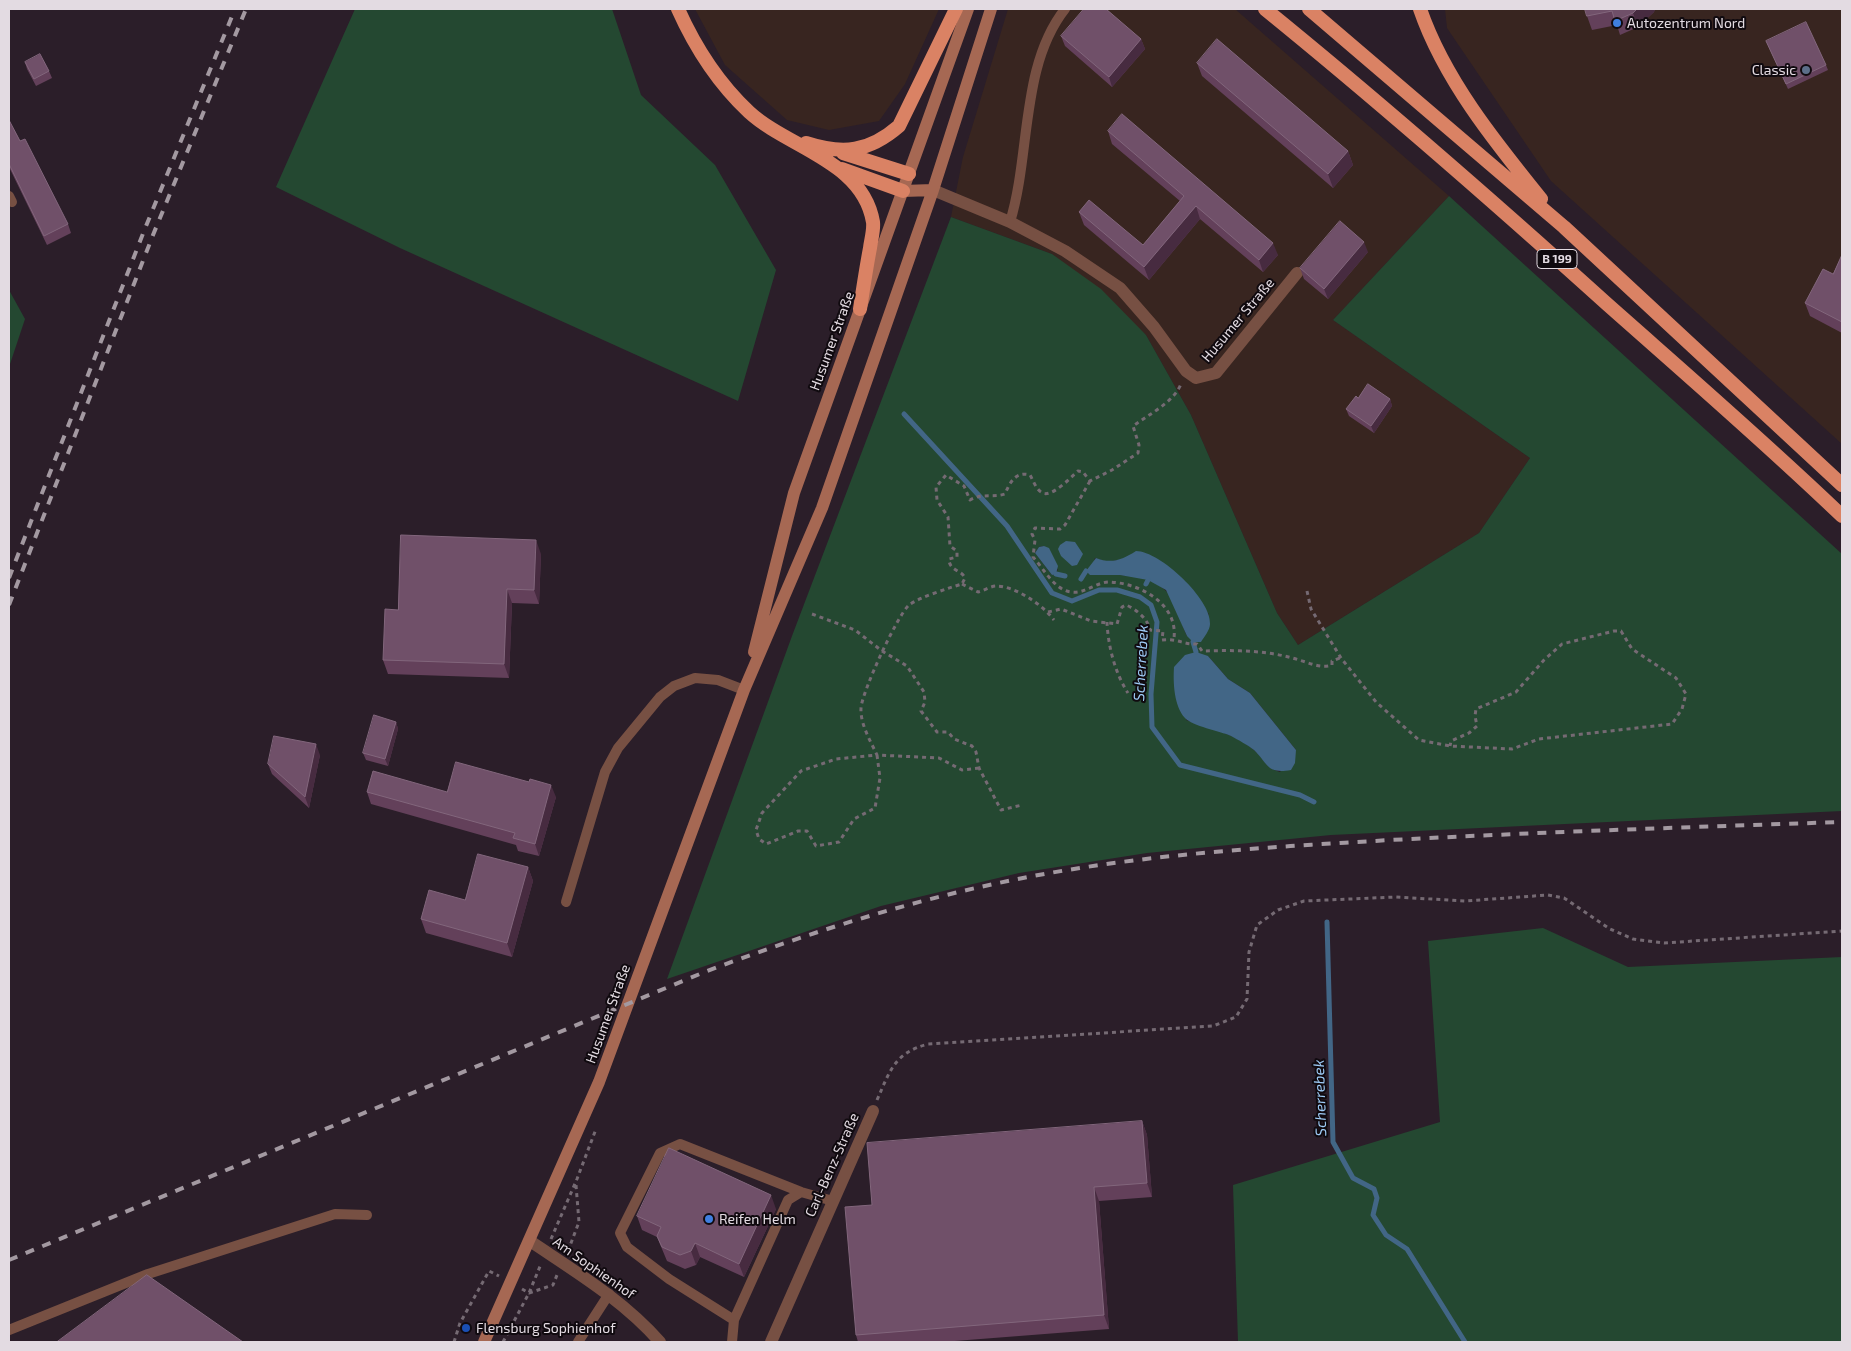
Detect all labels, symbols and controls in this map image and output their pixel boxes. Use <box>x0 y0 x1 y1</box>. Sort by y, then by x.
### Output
place label: Autozentrum Nord <box>1627 15 1745 31</box>
marker: Autozentrum Nord <box>1611 17 1623 29</box>
place label: Classic <box>1752 62 1796 78</box>
marker: Classic <box>1800 64 1812 76</box>
road number: B 199 <box>1537 250 1577 268</box>
street label: Husumer Straße <box>1198 275 1278 365</box>
street label: Husumer Straße <box>806 289 858 393</box>
water label: Scherrebek <box>1130 624 1152 702</box>
street label: Husumer Straße <box>582 962 634 1066</box>
water label: Scherrebek <box>1310 1059 1330 1137</box>
street label: Carl-Benz-Straße <box>802 1110 862 1220</box>
place label: Reifen Helm <box>719 1211 796 1227</box>
marker: Reifen Helm <box>703 1213 715 1225</box>
street label: Am Sophienhof <box>550 1233 638 1303</box>
place label: Flensburg Sophienhof <box>476 1320 615 1336</box>
marker: Flensburg Sophienhof <box>460 1322 472 1334</box>

